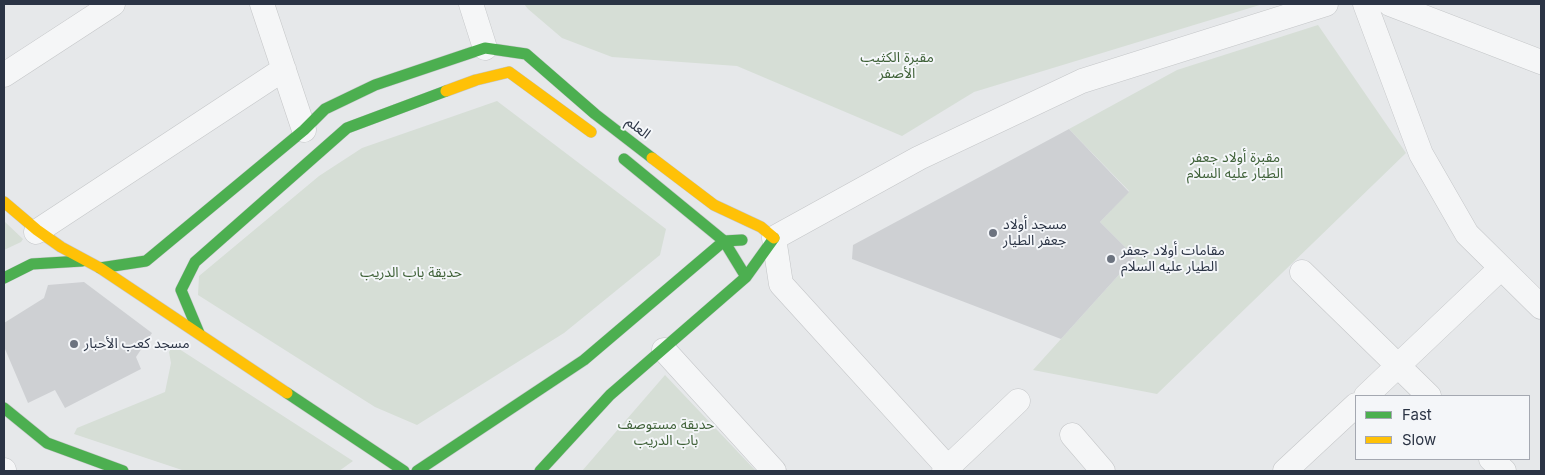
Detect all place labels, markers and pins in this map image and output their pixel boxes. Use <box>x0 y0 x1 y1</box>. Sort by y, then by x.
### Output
place label: مسجد أولاد جعفر الطيار <box>1003 217 1067 250</box>
marker: مسجد أولاد جعفر الطيار <box>987 227 999 239</box>
place label: مقامات أولاد جعفر الطيار عليه السلام <box>1121 243 1225 276</box>
marker: مقامات أولاد جعفر الطيار عليه السلام <box>1105 253 1117 265</box>
place label: مسجد كعب الأحبار <box>84 336 190 352</box>
marker: مسجد كعب الأحبار <box>68 338 80 350</box>

